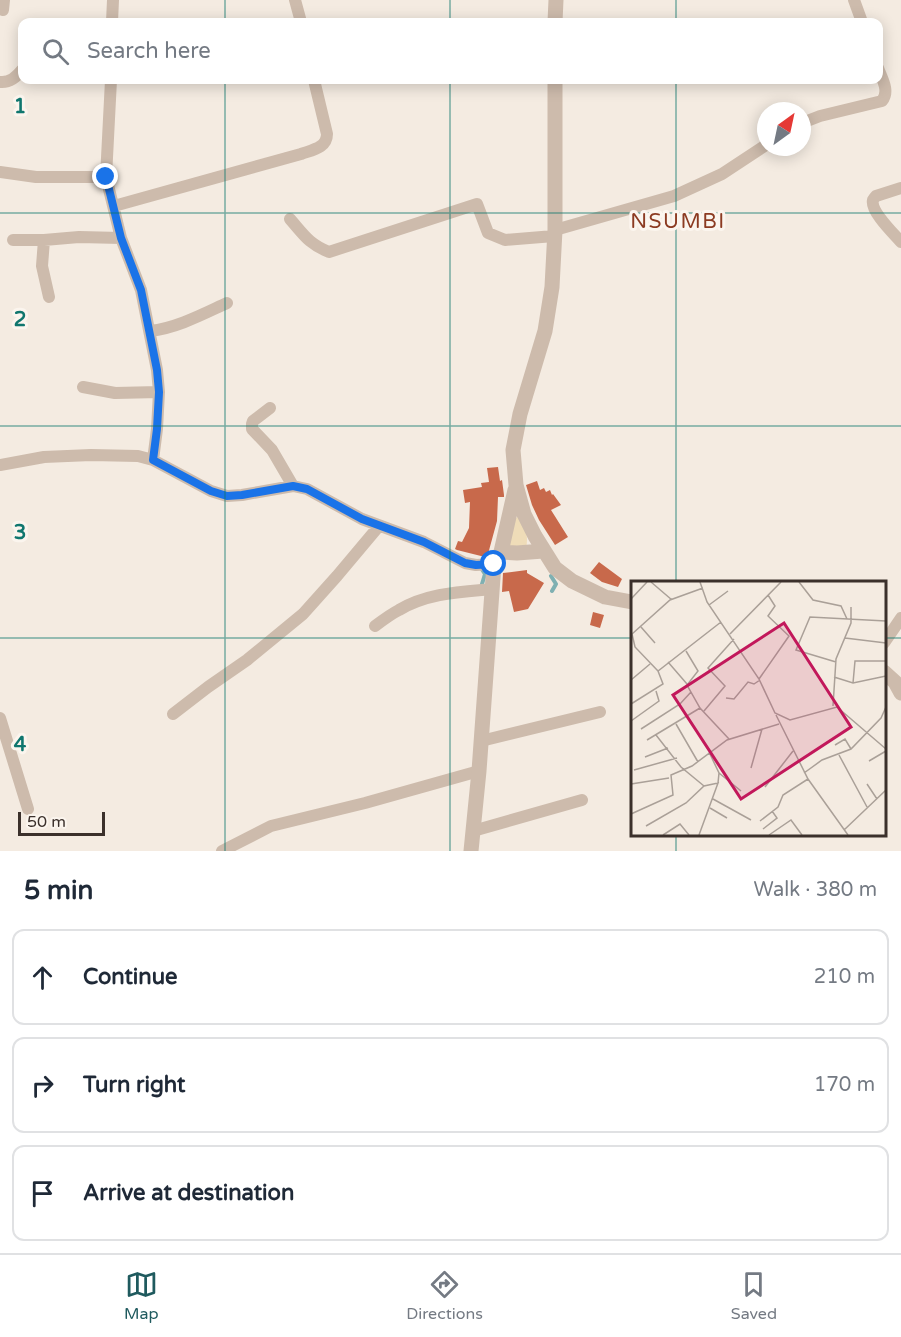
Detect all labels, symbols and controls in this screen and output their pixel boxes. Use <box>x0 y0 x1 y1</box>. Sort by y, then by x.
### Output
search box <box>18 18 883 84</box>
icon: search <box>39 35 72 68</box>
text: Search here <box>87 38 211 64</box>
text: 1 <box>14 95 26 119</box>
north arrow <box>757 102 811 156</box>
route end <box>92 163 118 189</box>
district label: NSUMBI <box>630 209 726 234</box>
text: 2 <box>14 308 26 332</box>
text: 3 <box>14 521 26 545</box>
route start <box>480 550 506 576</box>
inset map <box>631 581 886 836</box>
text: 4 <box>14 733 27 757</box>
scale bar <box>18 809 105 836</box>
text: 50 m <box>27 812 66 832</box>
text: 5 min <box>24 875 93 906</box>
text: Walk · 380 m <box>754 878 877 902</box>
icon: ahead <box>26 961 59 994</box>
text: Continue <box>83 964 178 990</box>
text: 210 m <box>814 965 875 989</box>
icon: right <box>26 1069 59 1102</box>
text: Turn right <box>83 1072 185 1098</box>
text: 170 m <box>814 1073 875 1097</box>
icon: arrive <box>26 1177 59 1210</box>
text: Arrive at destination <box>83 1180 294 1206</box>
tab: Map <box>124 1268 158 1324</box>
tab: Directions <box>406 1268 483 1324</box>
tab: Saved <box>731 1268 777 1324</box>

